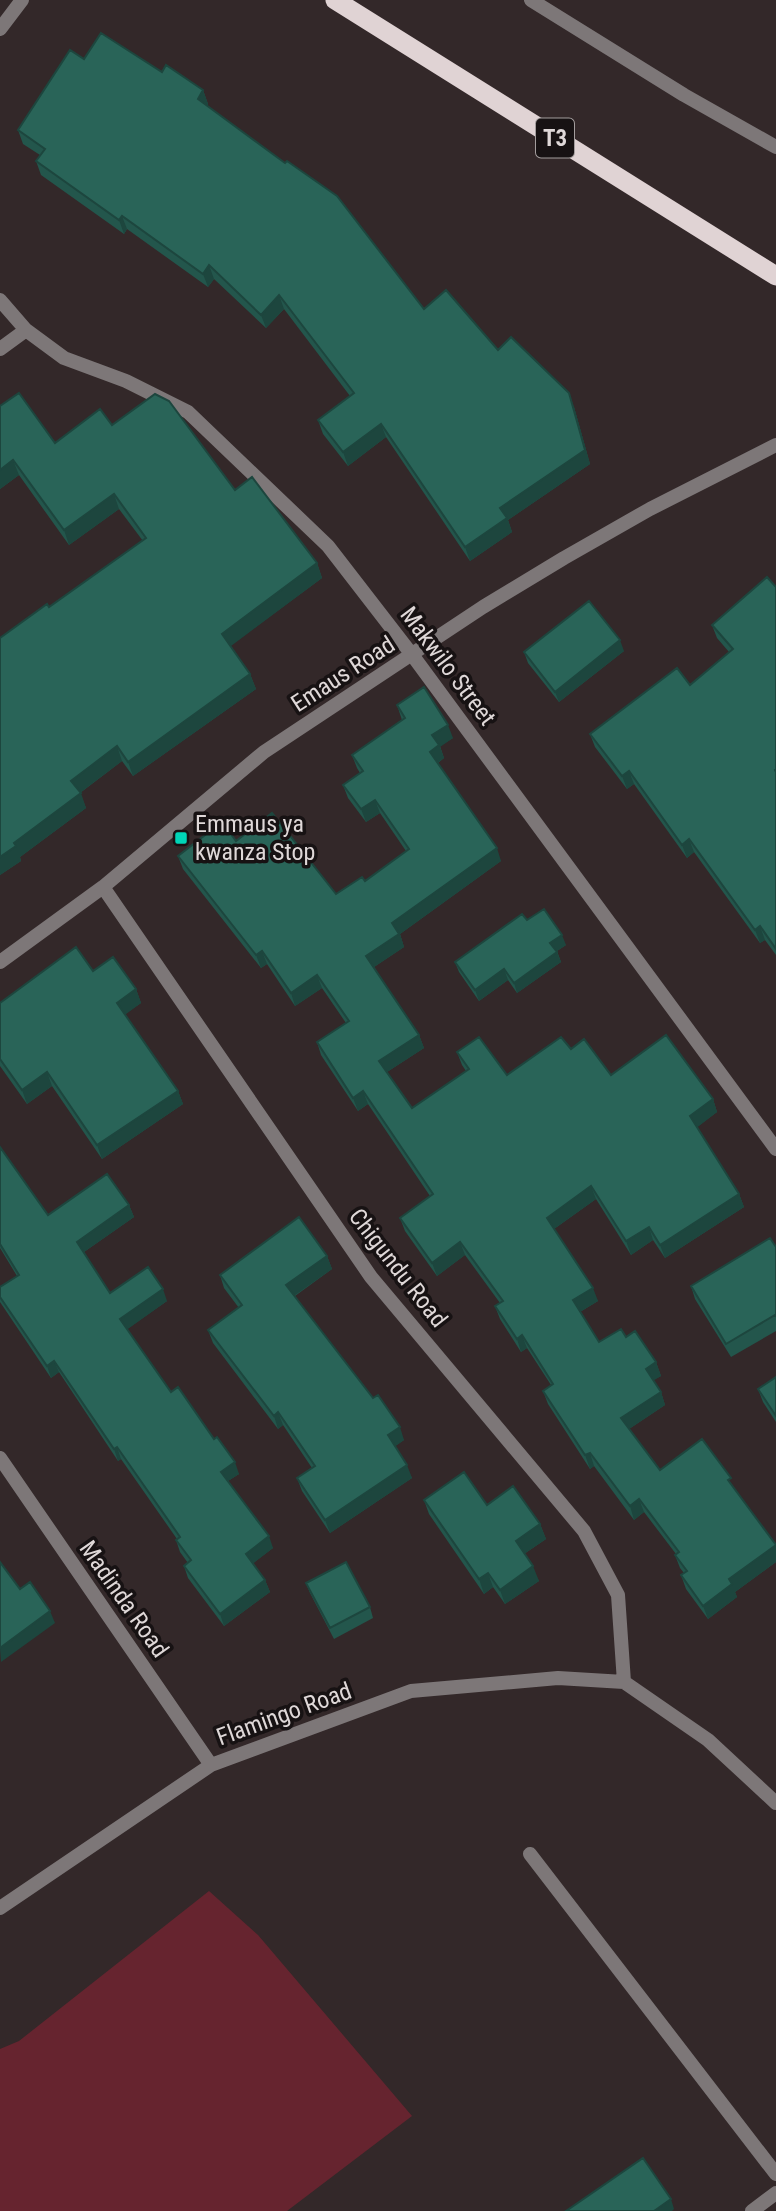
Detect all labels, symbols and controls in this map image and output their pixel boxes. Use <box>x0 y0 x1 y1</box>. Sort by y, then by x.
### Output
road number: T3 <box>536 119 574 158</box>
street label: Makwilo Street <box>394 601 502 731</box>
street label: Emaus Road <box>286 630 400 718</box>
place label: Emmaus ya kwanza Stop <box>195 810 315 866</box>
marker: Emmaus ya kwanza Stop <box>173 830 189 846</box>
street label: Chigundu Road <box>343 1203 453 1333</box>
street label: Madinda Road <box>74 1535 174 1663</box>
street label: Flamingo Road <box>213 1677 355 1751</box>

